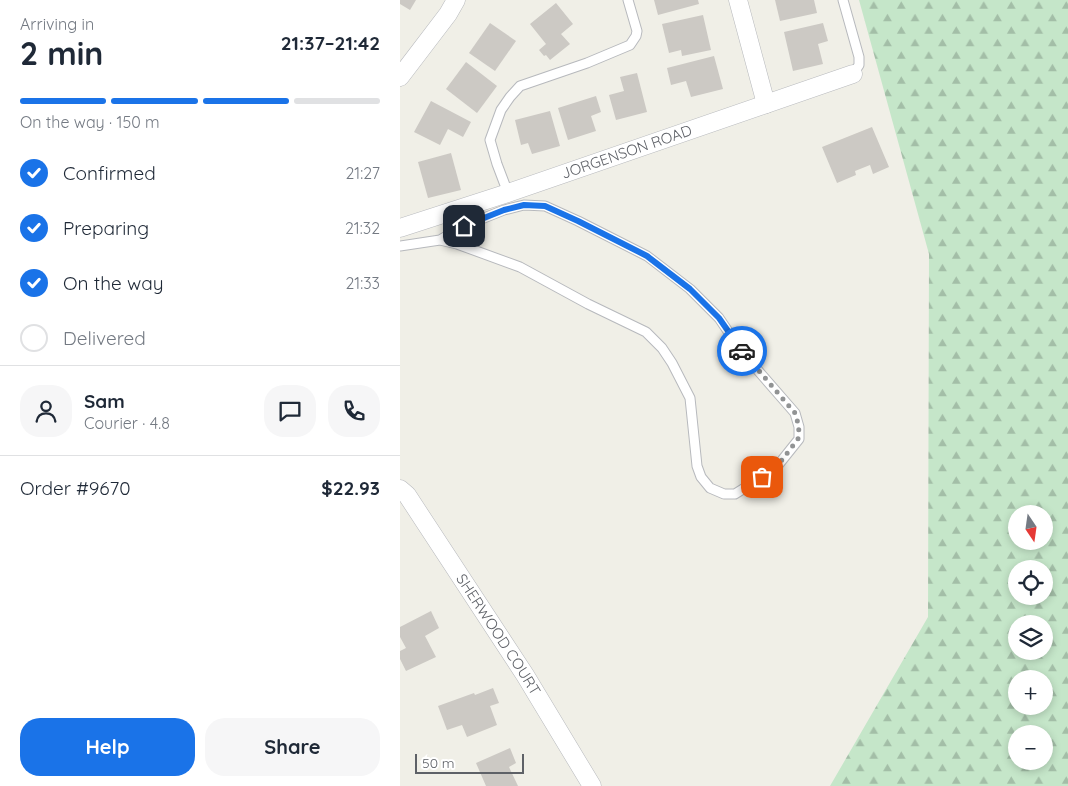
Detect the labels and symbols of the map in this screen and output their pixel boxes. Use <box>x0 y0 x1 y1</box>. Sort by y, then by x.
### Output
street label: JORGENSON ROAD <box>559 120 694 183</box>
pin <box>443 205 485 247</box>
courier <box>717 326 767 376</box>
pin <box>741 456 783 498</box>
north arrow <box>1008 505 1052 550</box>
street label: SHERWOOD COURT <box>452 570 545 699</box>
scale bar <box>415 751 524 774</box>

